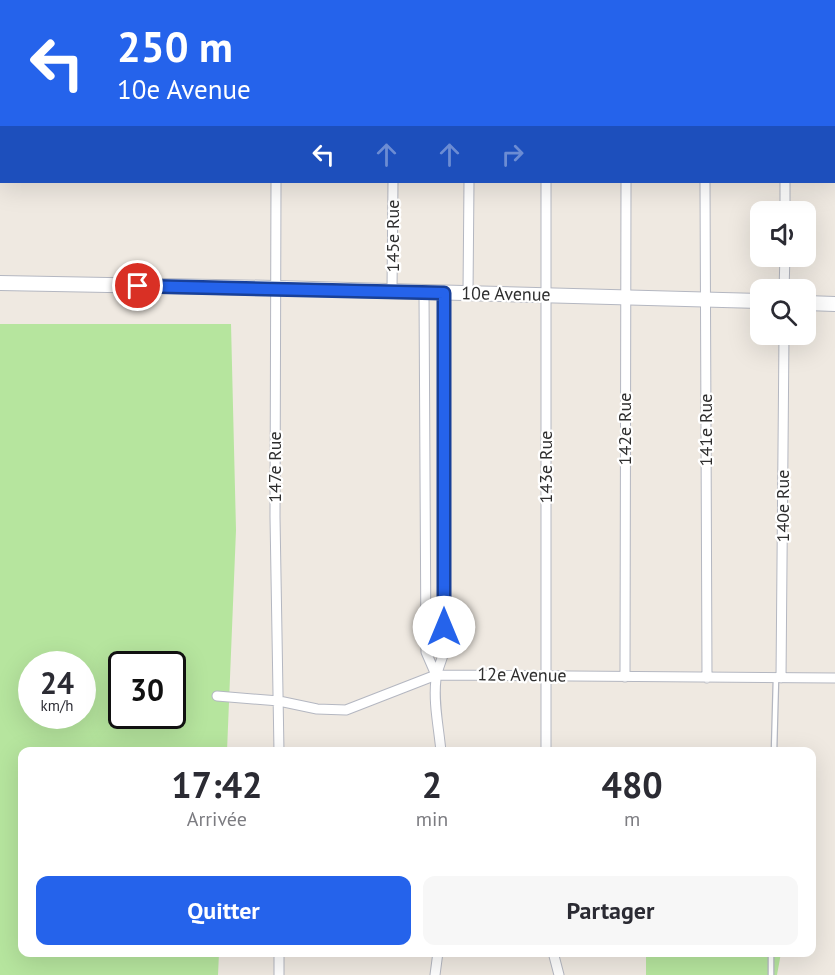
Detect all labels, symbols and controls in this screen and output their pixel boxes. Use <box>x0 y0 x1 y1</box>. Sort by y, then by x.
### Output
text: 250 m <box>117 19 233 74</box>
icon: left <box>18 24 96 102</box>
text: 10e Avenue <box>117 72 251 106</box>
icon: left <box>307 138 340 171</box>
icon: ahead <box>370 138 403 171</box>
icon: ahead <box>433 138 466 171</box>
icon: right <box>496 138 529 171</box>
street label: 145e Rue <box>381 200 404 272</box>
map controls <box>750 201 816 345</box>
button: sound <box>750 201 816 267</box>
pin <box>112 260 163 311</box>
icon: arrive <box>121 269 154 302</box>
button: search <box>750 279 816 345</box>
street label: 10e Avenue <box>461 281 551 306</box>
street label: 142e Rue <box>613 393 636 465</box>
street label: 141e Rue <box>694 394 717 466</box>
street label: 147e Rue <box>263 431 286 503</box>
street label: 143e Rue <box>534 431 557 503</box>
street label: 140e Rue <box>771 470 794 542</box>
position arrow <box>412 595 476 659</box>
speed limit sign: 30 <box>108 651 186 729</box>
street label: 12e Avenue <box>477 662 567 687</box>
text: 24 <box>40 663 74 702</box>
text: km/h <box>41 696 73 715</box>
text: 17:42 <box>171 761 263 808</box>
text: 2 <box>422 761 442 808</box>
text: 480 <box>602 761 663 808</box>
text: Arrivée <box>187 806 247 832</box>
text: min <box>416 806 448 832</box>
text: m <box>624 806 640 832</box>
button: Quitter <box>36 876 411 945</box>
button: Partager <box>423 876 798 945</box>

